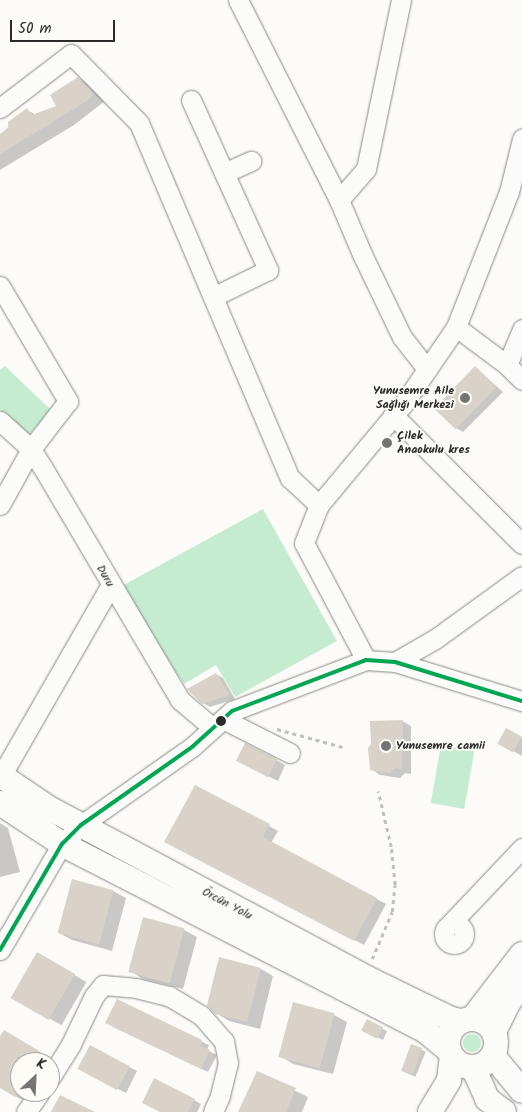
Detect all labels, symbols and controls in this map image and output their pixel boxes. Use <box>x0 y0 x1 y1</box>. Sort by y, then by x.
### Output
scale bar <box>12 10 118 42</box>
text: 50 m <box>18 17 52 41</box>
place label: Yunusemre Aile Sağlığı Merkezi <box>373 384 454 412</box>
marker: Yunusemre Aile Sağlığı Merkezi <box>458 391 472 405</box>
place label: Çilek Anaokulu kres <box>397 429 470 457</box>
marker: Çilek Anaokulu kres <box>381 437 393 449</box>
street label: Duru <box>93 562 117 590</box>
unlabelled marker <box>216 716 226 726</box>
place label: Yunusemre camii <box>396 739 485 753</box>
marker: Yunusemre camii <box>380 740 392 752</box>
street label: Örcün Yolu <box>199 885 255 923</box>
north arrow <box>10 1052 60 1102</box>
text: K <box>32 1053 49 1076</box>

